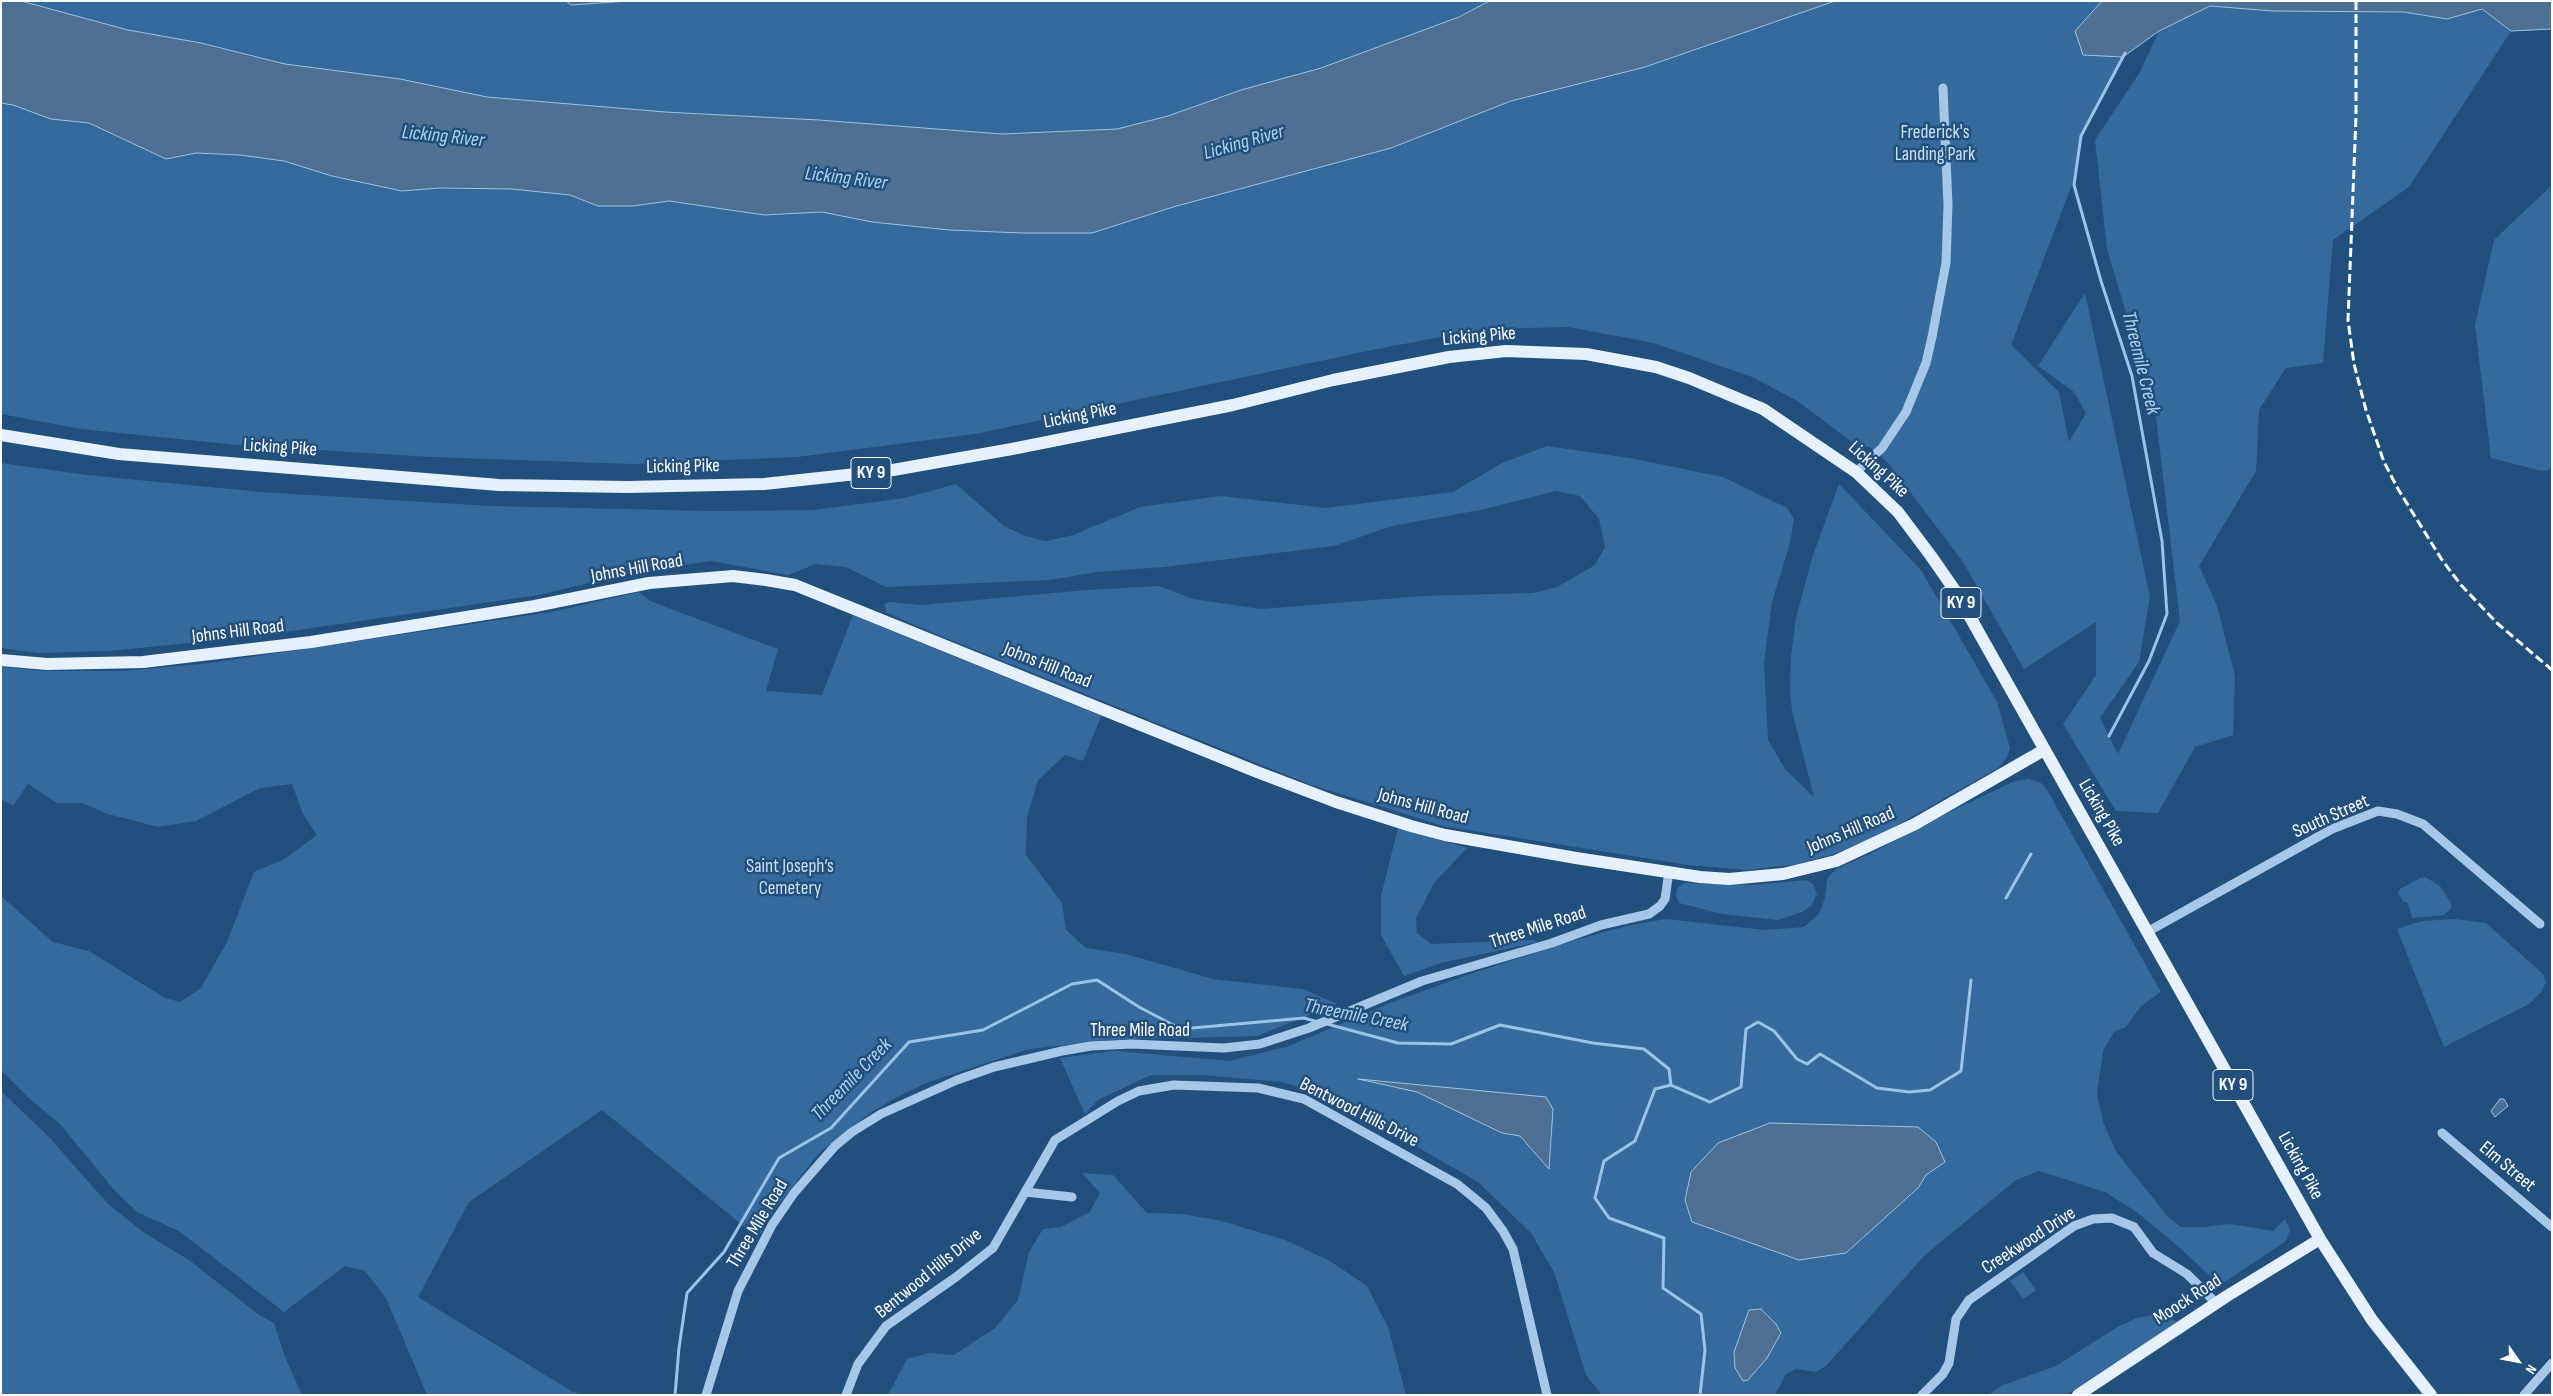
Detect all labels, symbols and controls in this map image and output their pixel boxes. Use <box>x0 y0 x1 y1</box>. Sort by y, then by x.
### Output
water label: Licking River <box>1201 120 1287 166</box>
water label: Licking River <box>401 121 485 153</box>
park label: Frederick's Landing Park <box>1895 122 1975 166</box>
water label: Licking River <box>803 162 889 196</box>
water label: Threemile Creek <box>2116 309 2164 417</box>
street label: Licking Pike <box>1441 322 1517 352</box>
street label: Licking Pike <box>1042 398 1118 434</box>
street label: Licking Pike <box>242 434 318 462</box>
street label: Licking Pike <box>1843 437 1913 503</box>
street label: Licking Pike <box>646 455 720 479</box>
road number: KY 9 <box>851 458 891 488</box>
street label: Johns Hill Road <box>589 550 685 588</box>
road number: KY 9 <box>1941 588 1981 618</box>
street label: Johns Hill Road <box>191 615 285 649</box>
street label: Johns Hill Road <box>1000 638 1094 694</box>
street label: Licking Pike <box>2073 775 2129 851</box>
street label: Johns Hill Road <box>1375 784 1471 830</box>
street label: South Street <box>2289 790 2373 844</box>
street label: Johns Hill Road <box>1804 802 1898 860</box>
park label: Saint Joseph’s Cemetery <box>746 856 834 900</box>
street label: Three Mile Road <box>1487 902 1589 954</box>
water label: Threemile Creek <box>1302 994 1410 1038</box>
street label: Three Mile Road <box>1090 1020 1190 1042</box>
water label: Threemile Creek <box>807 1034 897 1126</box>
road number: KY 9 <box>2213 1070 2253 1100</box>
street label: Bentwood Hills Drive <box>1296 1073 1422 1153</box>
street label: Licking Pike <box>2272 1128 2328 1204</box>
street label: Elm Street <box>2474 1137 2540 1197</box>
street label: Three Mile Road <box>723 1175 793 1273</box>
street label: Creekwood Drive <box>1978 1202 2080 1280</box>
street label: Bentwood Hills Drive <box>871 1224 987 1324</box>
street label: Moock Road <box>2150 1270 2226 1330</box>
north arrow <box>2493 1336 2543 1386</box>
text: N <box>2522 1362 2540 1377</box>

